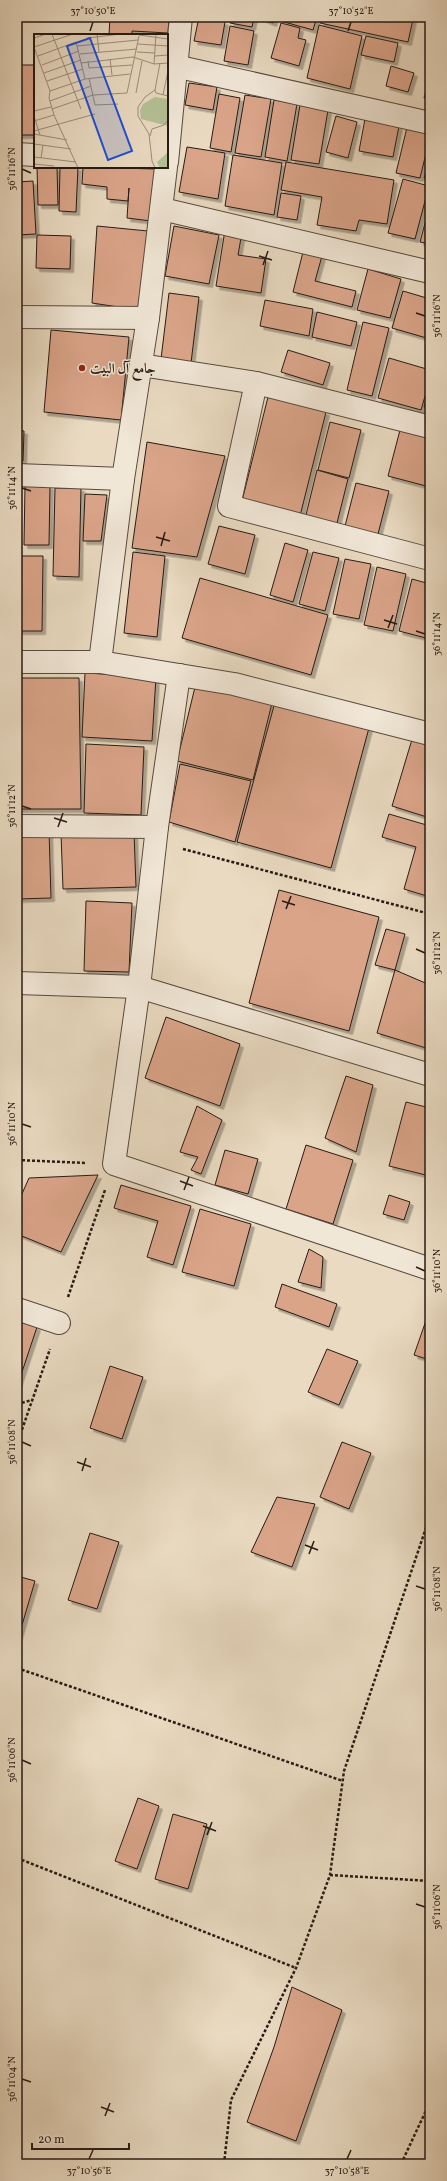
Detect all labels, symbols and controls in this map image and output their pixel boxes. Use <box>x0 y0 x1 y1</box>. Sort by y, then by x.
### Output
text: 37°10'50"E <box>70 4 116 18</box>
text: 37°10'52"E <box>329 4 373 18</box>
inset map <box>34 34 168 168</box>
text: 36°11'16"N <box>5 147 19 191</box>
text: 36°11'16"N <box>430 294 444 338</box>
place label: جامع آل البيت <box>90 360 156 381</box>
marker: جامع آل البيت <box>77 363 87 373</box>
text: 36°11'14"N <box>5 465 19 510</box>
text: 36°11'14"N <box>430 611 444 656</box>
text: 36°11'12"N <box>5 784 19 828</box>
text: 36°11'12"N <box>430 931 444 975</box>
text: 36°11'10"N <box>5 1101 19 1146</box>
text: 36°11'10"N <box>430 1248 444 1293</box>
text: 36°11'08"N <box>5 1419 19 1465</box>
text: 36°11'08"N <box>430 1566 444 1612</box>
text: 36°11'06"N <box>5 1737 19 1783</box>
text: 36°11'06"N <box>430 1884 444 1930</box>
text: 36°11'04"N <box>5 2056 19 2102</box>
scale bar <box>32 2125 129 2151</box>
text: 20 m <box>38 2132 65 2148</box>
text: 37°10'56"E <box>67 2164 111 2178</box>
text: 37°10'58"E <box>325 2164 369 2178</box>

